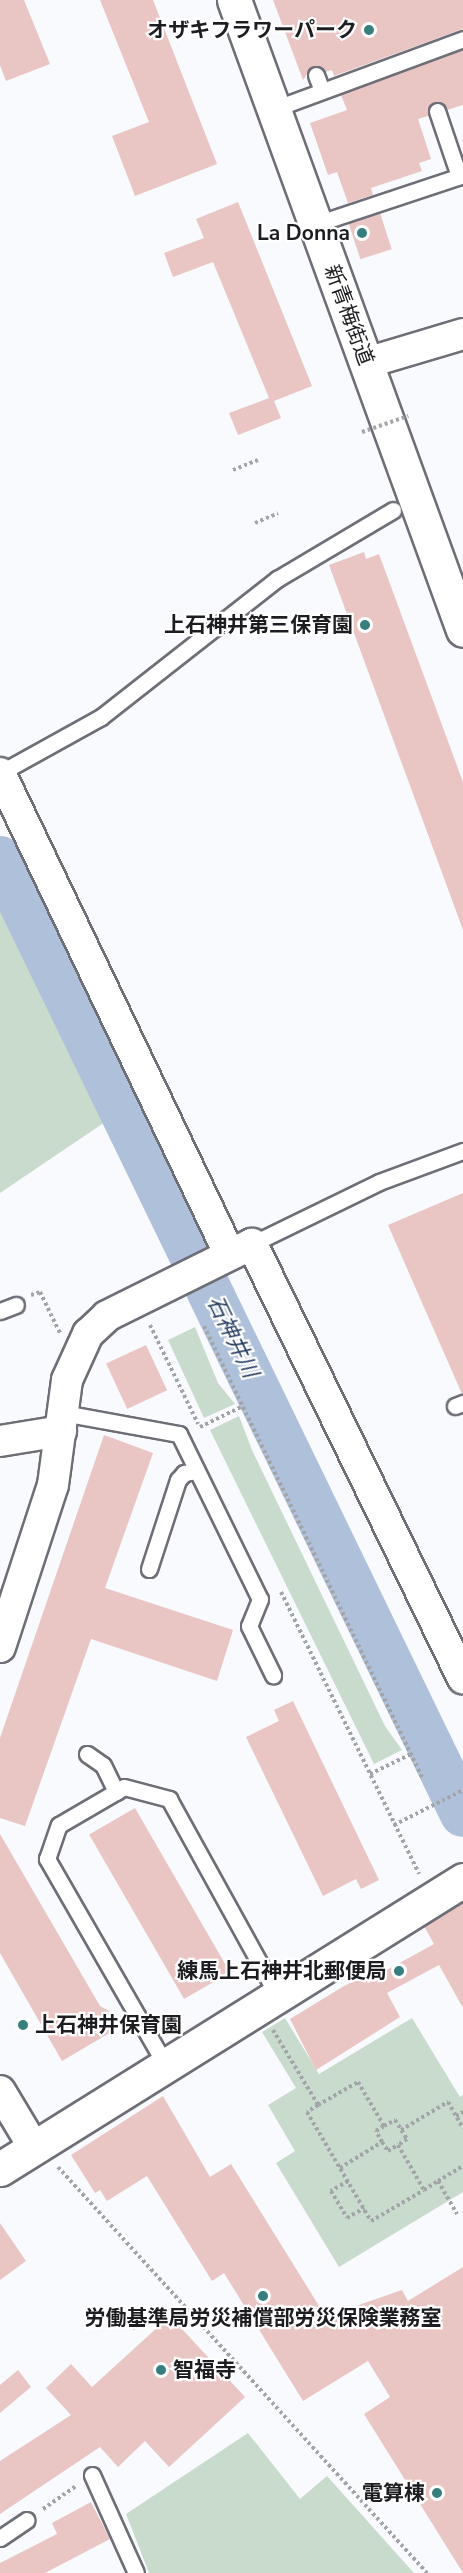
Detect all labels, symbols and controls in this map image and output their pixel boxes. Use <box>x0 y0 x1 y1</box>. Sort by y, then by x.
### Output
place label: オザキフラワーパーク <box>147 17 357 43</box>
marker: オザキフラワーパーク <box>362 23 376 37</box>
place label: La Donna <box>257 220 350 246</box>
marker: La Donna <box>355 226 369 240</box>
street label: 新青梅街道 <box>319 261 379 369</box>
place label: 上石神井第三保育園 <box>164 612 353 638</box>
marker: 上石神井第三保育園 <box>358 618 372 632</box>
water label: 石神井川 <box>201 1292 263 1382</box>
place label: 練馬上石神井北郵便局 <box>177 1958 387 1984</box>
marker: 練馬上石神井北郵便局 <box>392 1964 406 1978</box>
place label: 上石神井保育園 <box>35 2012 182 2038</box>
marker: 上石神井保育園 <box>16 2018 30 2032</box>
marker: 労働基準局労災補償部労災保険業務室 <box>256 2289 270 2303</box>
place label: 労働基準局労災補償部労災保険業務室 <box>85 2305 441 2331</box>
place label: 智福寺 <box>173 2357 236 2383</box>
marker: 智福寺 <box>154 2363 168 2377</box>
place label: 電算棟 <box>362 2480 425 2506</box>
marker: 電算棟 <box>430 2486 444 2500</box>

